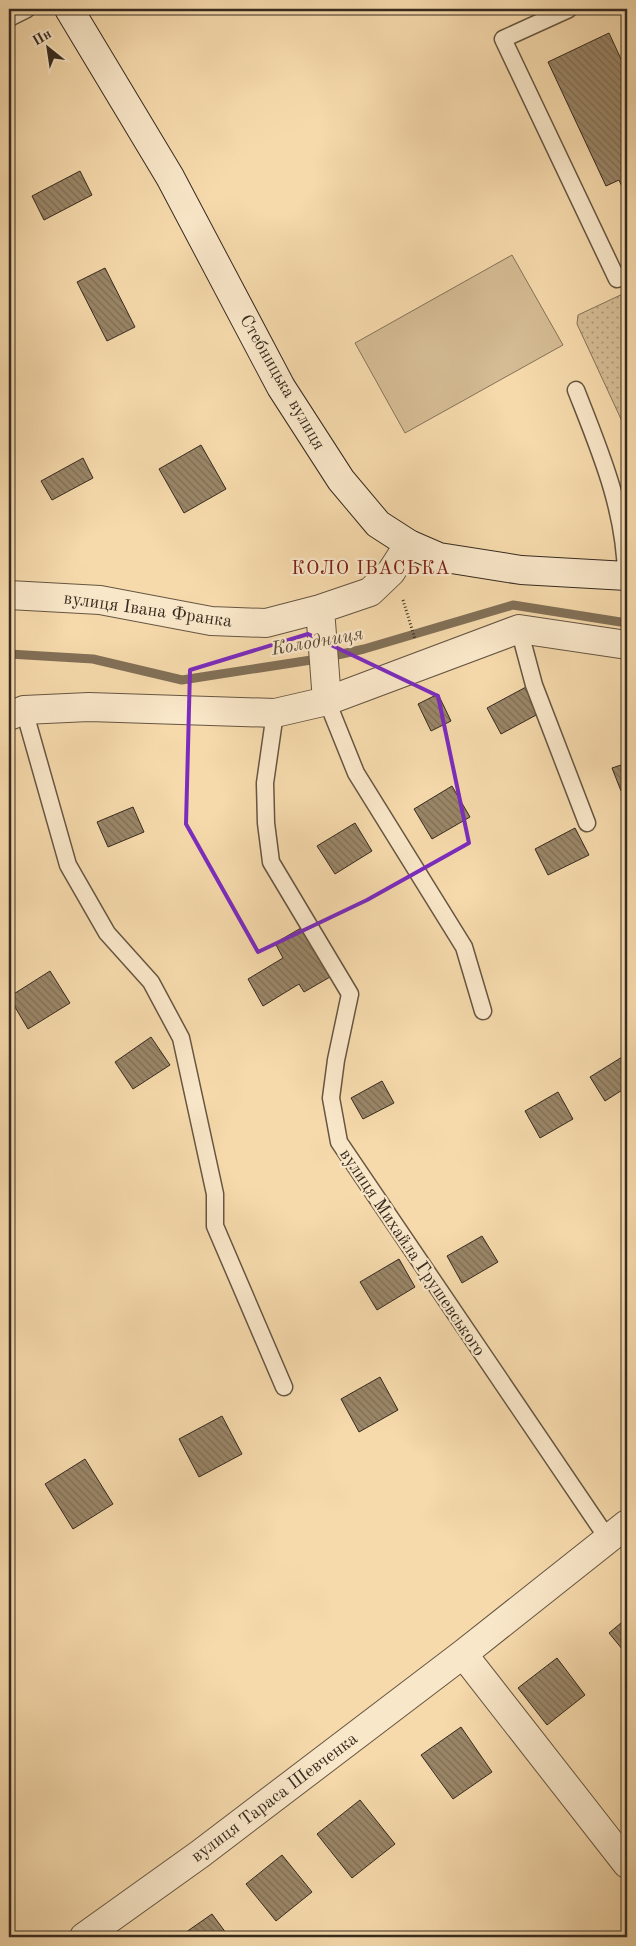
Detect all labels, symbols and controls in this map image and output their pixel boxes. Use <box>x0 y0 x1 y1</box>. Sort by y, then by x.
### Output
north arrow <box>22 22 72 72</box>
text: Пн <box>30 27 54 48</box>
street label: Стебницька вулиця <box>236 312 328 453</box>
district label: КОЛО ІВАСЬКА <box>291 560 451 579</box>
street label: вулиця Івана Франка <box>63 589 233 631</box>
water label: Колодниця <box>269 625 365 660</box>
street label: вулиця Михайла Грушевського <box>336 1146 488 1360</box>
street label: вулиця Тараса Шевченка <box>188 1730 361 1866</box>

